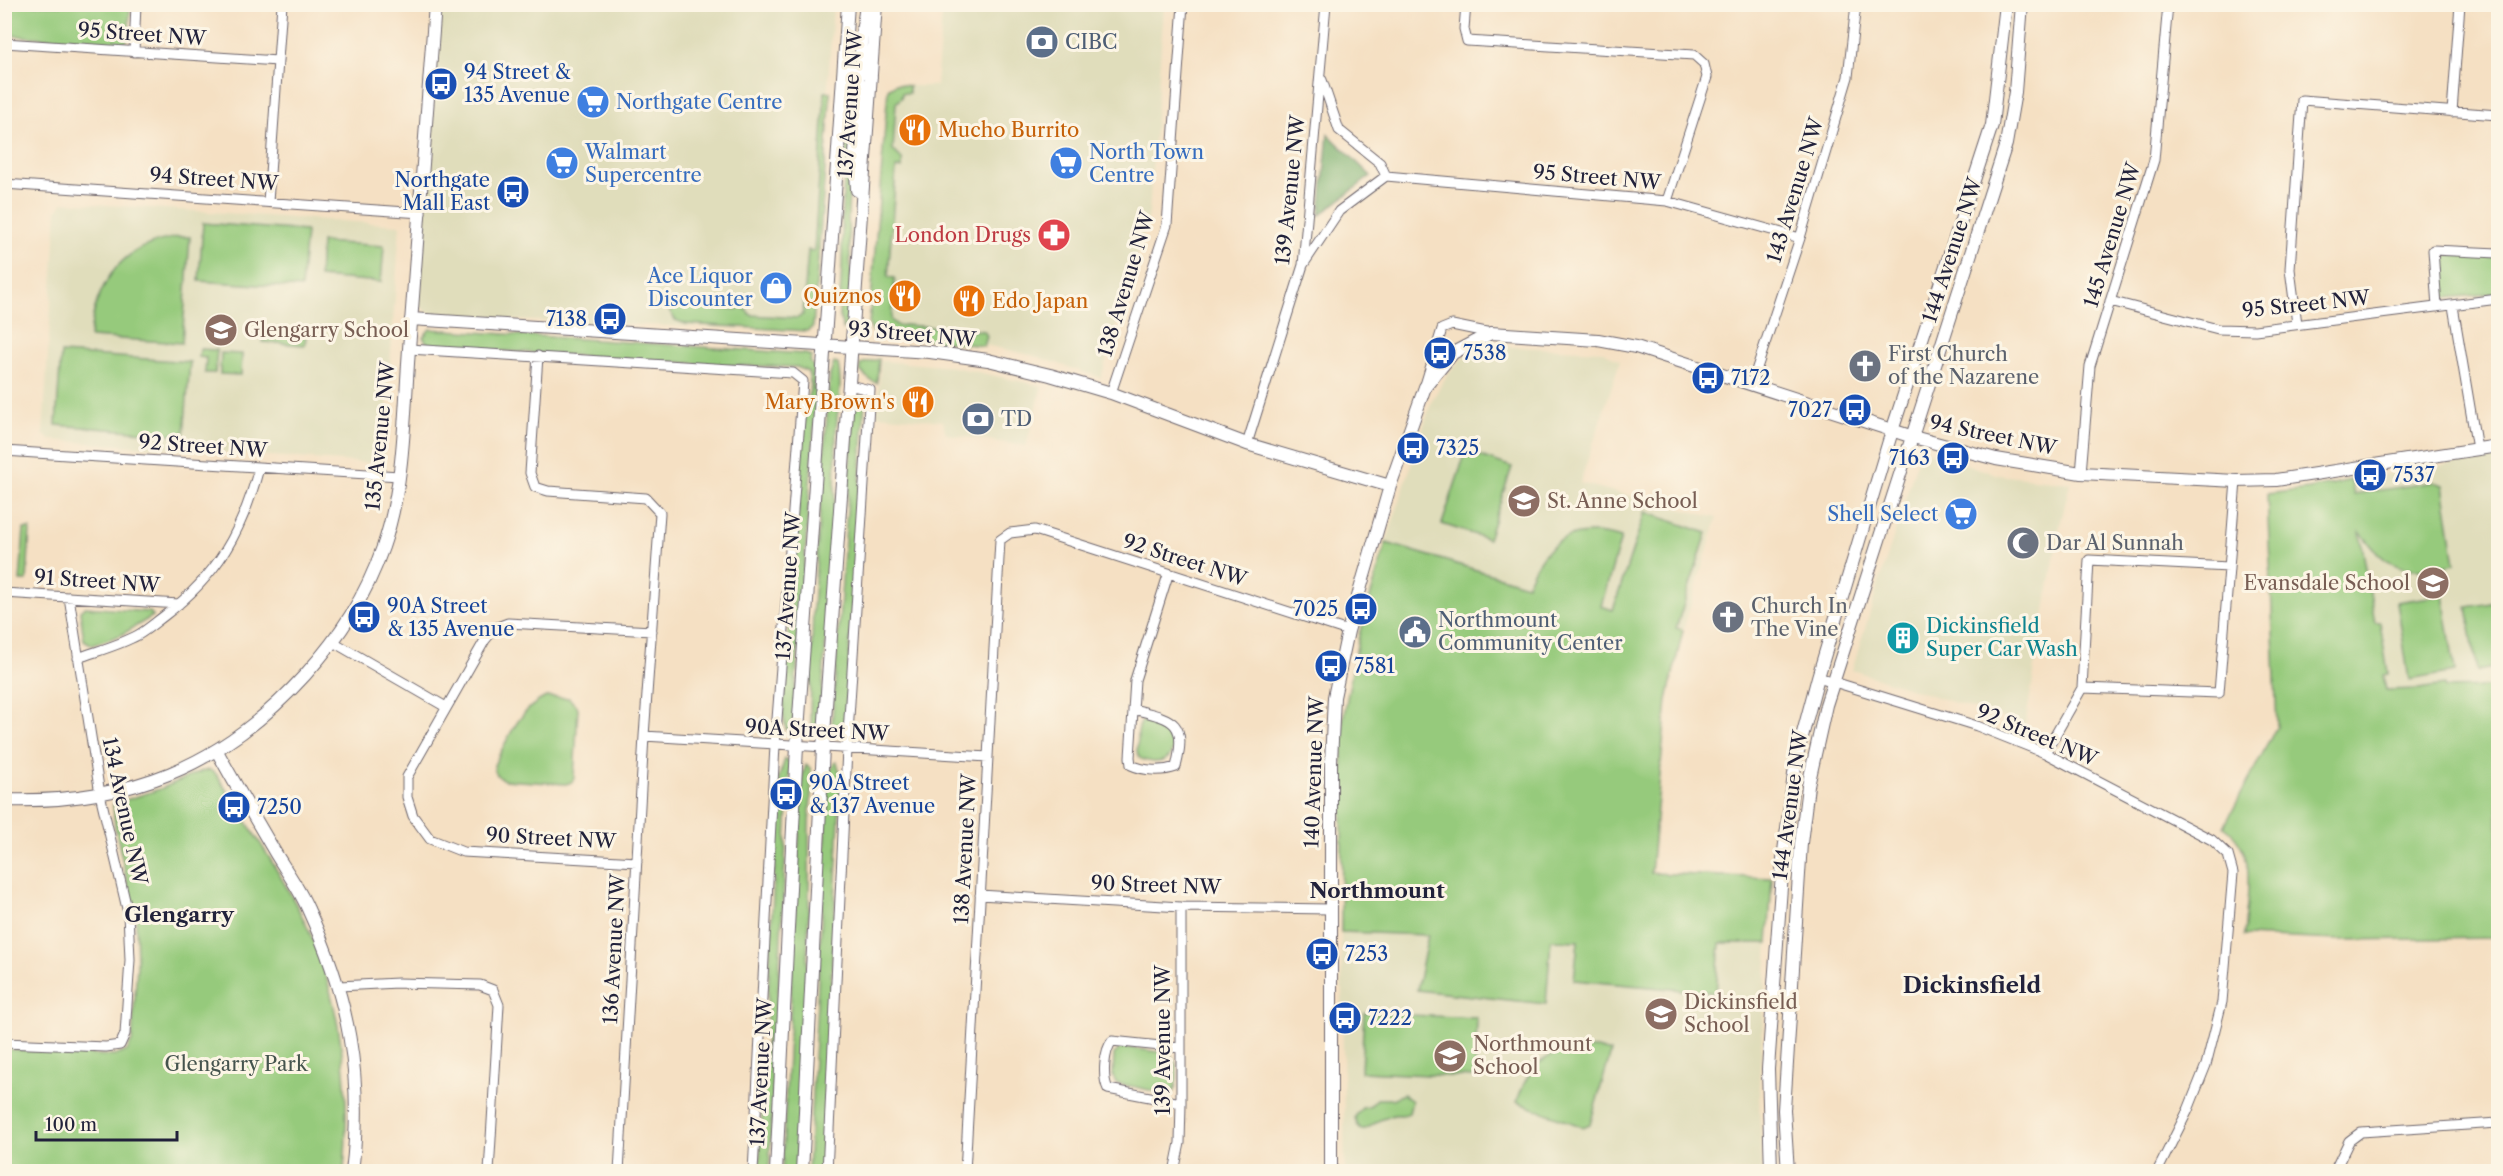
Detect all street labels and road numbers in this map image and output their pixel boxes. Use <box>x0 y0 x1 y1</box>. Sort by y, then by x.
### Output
street label: 95 Street NW <box>77 18 208 51</box>
street label: 137 Avenue NW <box>833 28 867 179</box>
street label: 139 Avenue NW <box>1270 113 1310 266</box>
street label: 143 Avenue NW <box>1762 114 1829 265</box>
street label: 95 Street NW <box>1532 159 1663 195</box>
street label: 145 Avenue NW <box>2079 159 2146 310</box>
street label: 94 Street NW <box>149 163 280 196</box>
street label: 144 Avenue NW <box>1917 173 1987 325</box>
street label: 138 Avenue NW <box>1093 207 1160 360</box>
street label: 95 Street NW <box>2241 285 2372 323</box>
street label: 93 Street NW <box>847 316 978 352</box>
street label: 135 Avenue NW <box>360 359 400 512</box>
street label: 94 Street NW <box>1927 410 2060 460</box>
street label: 92 Street NW <box>138 430 269 463</box>
street label: 137 Avenue NW <box>771 510 805 661</box>
street label: 92 Street NW <box>1120 529 1251 592</box>
street label: 91 Street NW <box>33 565 162 597</box>
street label: 140 Avenue NW <box>1299 695 1329 848</box>
street label: 92 Street NW <box>1973 699 2102 772</box>
street label: 90A Street NW <box>744 714 891 746</box>
street label: 144 Avenue NW <box>1768 728 1813 881</box>
street label: 134 Avenue NW <box>98 735 153 888</box>
street label: 138 Avenue NW <box>949 772 981 925</box>
street label: 90 Street NW <box>485 823 618 853</box>
street label: 90 Street NW <box>1091 871 1223 899</box>
street label: 136 Avenue NW <box>598 872 630 1025</box>
street label: 139 Avenue NW <box>1151 964 1175 1115</box>
street label: 137 Avenue NW <box>745 996 777 1147</box>

